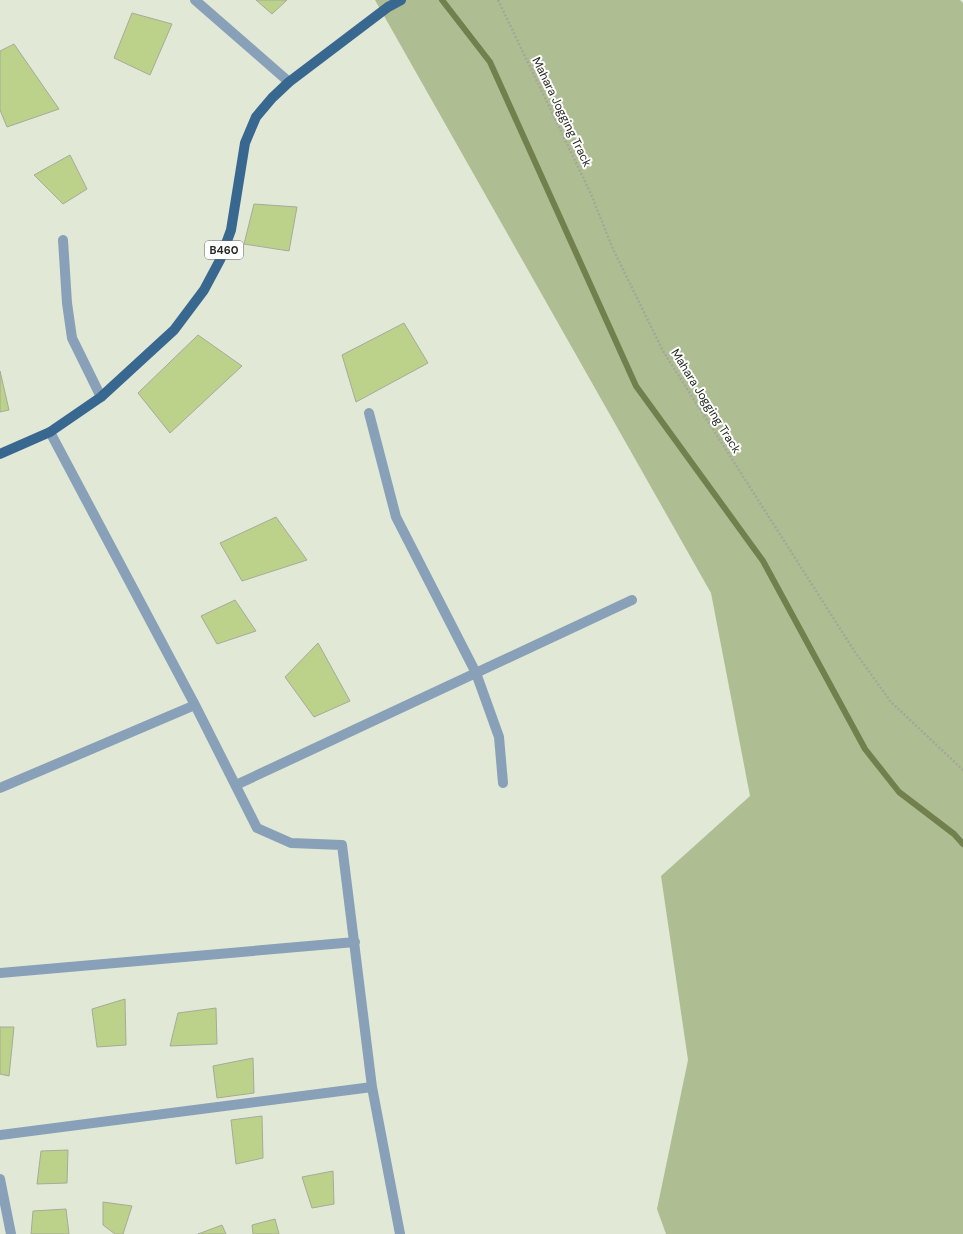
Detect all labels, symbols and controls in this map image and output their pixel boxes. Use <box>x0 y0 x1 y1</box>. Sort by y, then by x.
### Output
street label: Mahara Jogging Track <box>528 55 596 169</box>
road number: B460 <box>205 241 243 259</box>
street label: Mahara Jogging Track <box>667 346 745 456</box>

